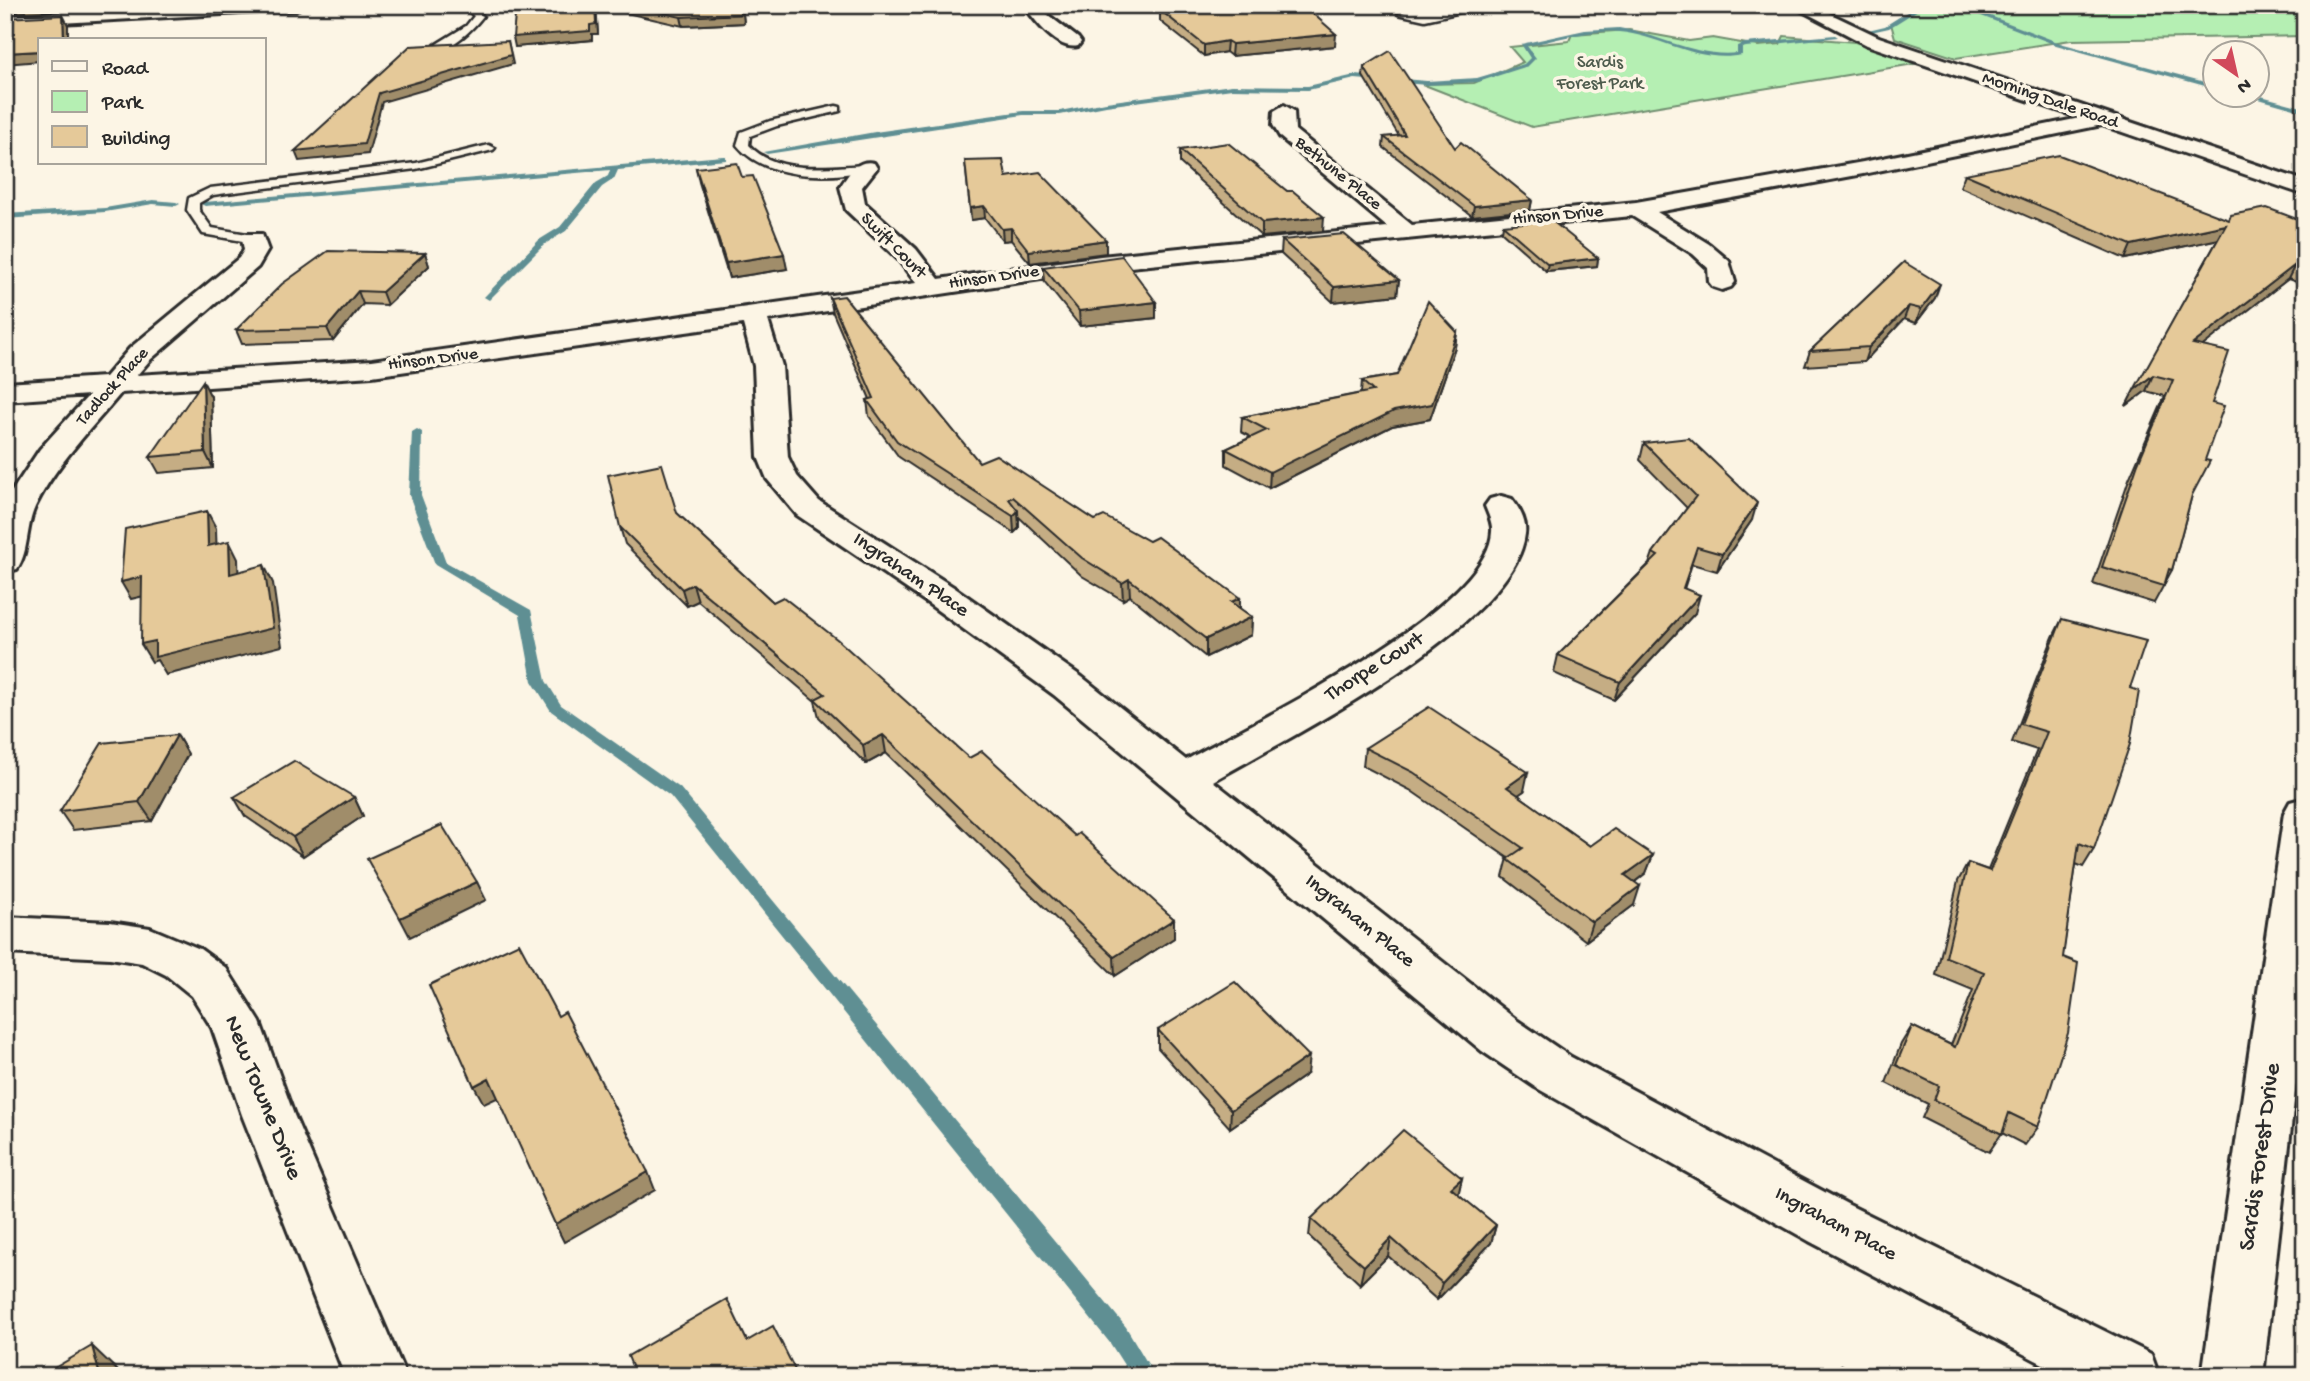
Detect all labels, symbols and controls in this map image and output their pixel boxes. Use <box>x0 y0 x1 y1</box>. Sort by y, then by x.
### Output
legend <box>38 38 266 164</box>
north arrow <box>2202 38 2272 108</box>
park label: Sardis Forest Park <box>1556 53 1645 95</box>
text: Road <box>102 58 150 83</box>
street label: Morning Dale Road <box>1979 68 2122 135</box>
text: N <box>2232 72 2255 98</box>
text: Park <box>101 92 145 117</box>
text: Building <box>101 128 171 153</box>
street label: Bethune Place <box>1290 132 1386 216</box>
street label: Hinson Drive <box>1512 202 1605 230</box>
street label: Swift Court <box>856 209 931 284</box>
street label: Hinson Drive <box>948 261 1041 295</box>
street label: Tadlock Place <box>72 343 154 431</box>
street label: Hinson Drive <box>387 344 480 376</box>
street label: Ingraham Place <box>847 528 974 625</box>
street label: Thorpe Court <box>1320 626 1431 709</box>
street label: Ingraham Place <box>1299 870 1420 975</box>
street label: New Towne Drive <box>216 1012 308 1185</box>
street label: Sardis Forest Drive <box>2233 1061 2289 1253</box>
street label: Ingraham Place <box>1770 1182 1901 1268</box>

